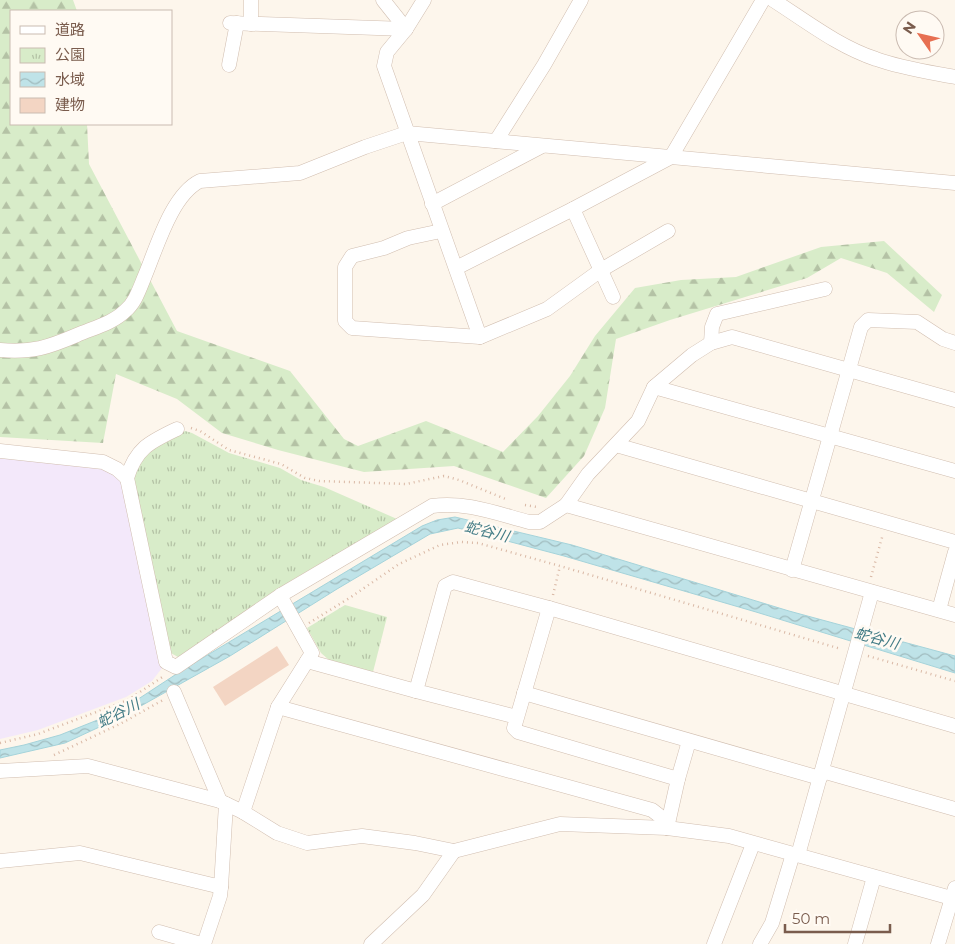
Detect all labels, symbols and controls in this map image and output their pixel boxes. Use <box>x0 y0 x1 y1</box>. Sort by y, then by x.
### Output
legend <box>10 10 172 125</box>
north arrow <box>895 10 945 60</box>
text: N <box>899 18 920 37</box>
text: 道路 <box>55 20 85 39</box>
text: 公園 <box>55 45 85 64</box>
text: 水域 <box>55 70 85 89</box>
text: 建物 <box>55 95 85 114</box>
water label: 蛇谷川 <box>463 516 513 546</box>
water label: 蛇谷川 <box>853 623 903 654</box>
water label: 蛇谷川 <box>94 693 144 732</box>
scale bar <box>785 902 890 934</box>
text: 50 m <box>792 909 830 928</box>

